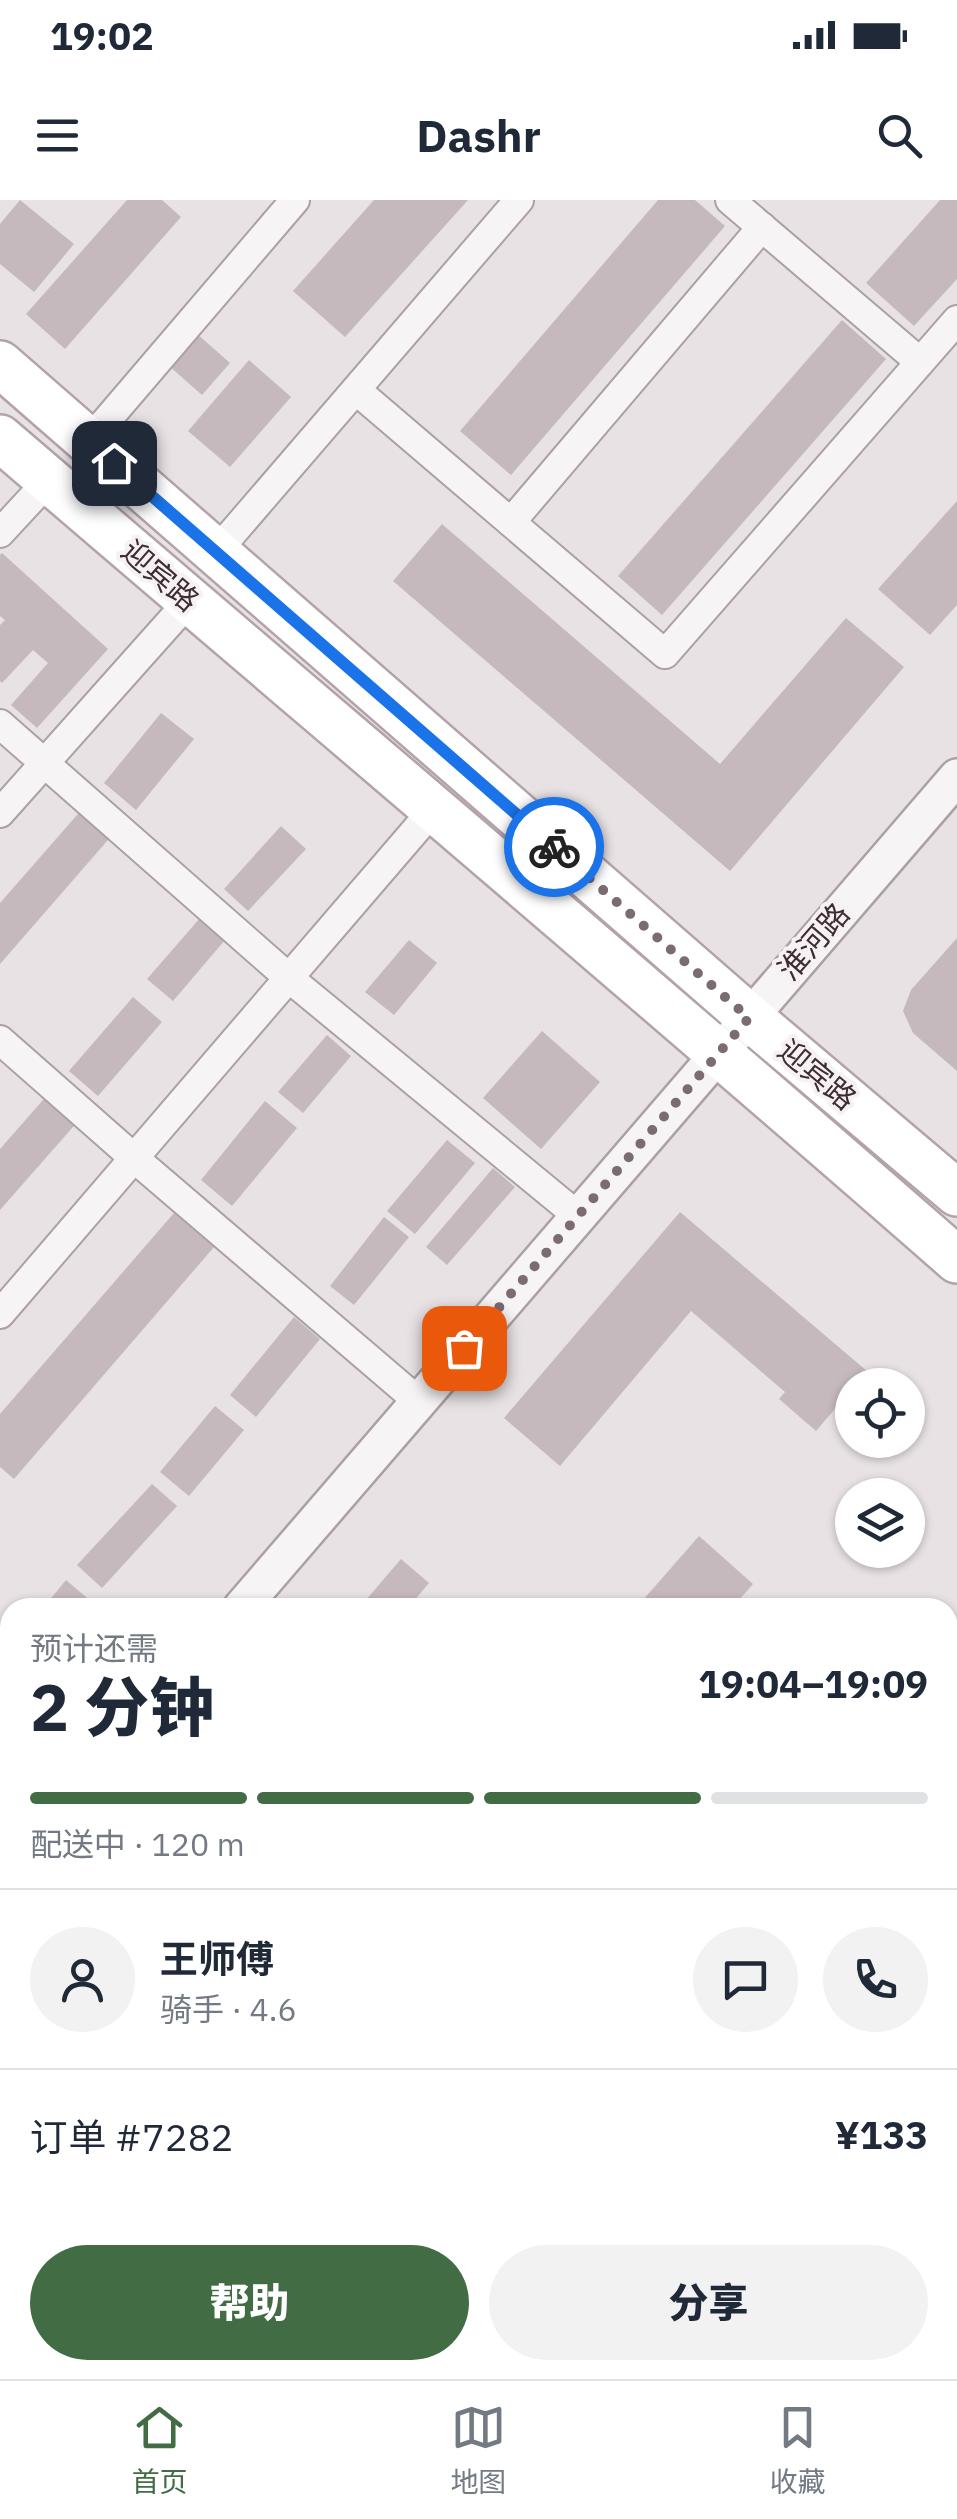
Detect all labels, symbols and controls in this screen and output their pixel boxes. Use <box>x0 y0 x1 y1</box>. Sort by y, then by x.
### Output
text: 19:02 <box>50 11 154 60</box>
text: Dashr <box>416 106 541 164</box>
icon: menu <box>30 108 85 163</box>
icon: search <box>872 108 927 163</box>
pin <box>72 421 157 506</box>
icon: home <box>87 436 142 491</box>
street label: 迎宾路 <box>114 531 208 619</box>
courier <box>504 797 604 897</box>
icon: bike <box>527 820 582 875</box>
street label: 淮河路 <box>769 894 857 988</box>
street label: 迎宾路 <box>771 1030 865 1118</box>
pin <box>422 1306 507 1391</box>
icon: bag <box>437 1321 492 1376</box>
map controls <box>835 1368 925 1568</box>
button: locate <box>835 1368 925 1458</box>
button: layers <box>835 1478 925 1568</box>
text: 预计还需 <box>30 1627 158 1669</box>
text: 19:04–19:09 <box>698 1659 928 1708</box>
text: 2 分钟 <box>30 1664 214 1749</box>
text: 配送中 · 120 m <box>30 1823 245 1865</box>
button: person <box>30 1927 135 2032</box>
button: chat <box>693 1927 798 2032</box>
button: phone <box>823 1927 928 2032</box>
text: 王师傅 <box>160 1934 274 1983</box>
text: 骑手 · 4.6 <box>160 1988 297 2030</box>
text: ¥133 <box>835 2110 928 2159</box>
text: 订单 #7282 <box>30 2112 233 2161</box>
button: 帮助 <box>30 2245 469 2360</box>
button: 分享 <box>489 2245 928 2360</box>
tab: 首页 <box>131 2400 188 2500</box>
tab: 地图 <box>450 2400 507 2500</box>
tab: 收藏 <box>769 2400 826 2500</box>

